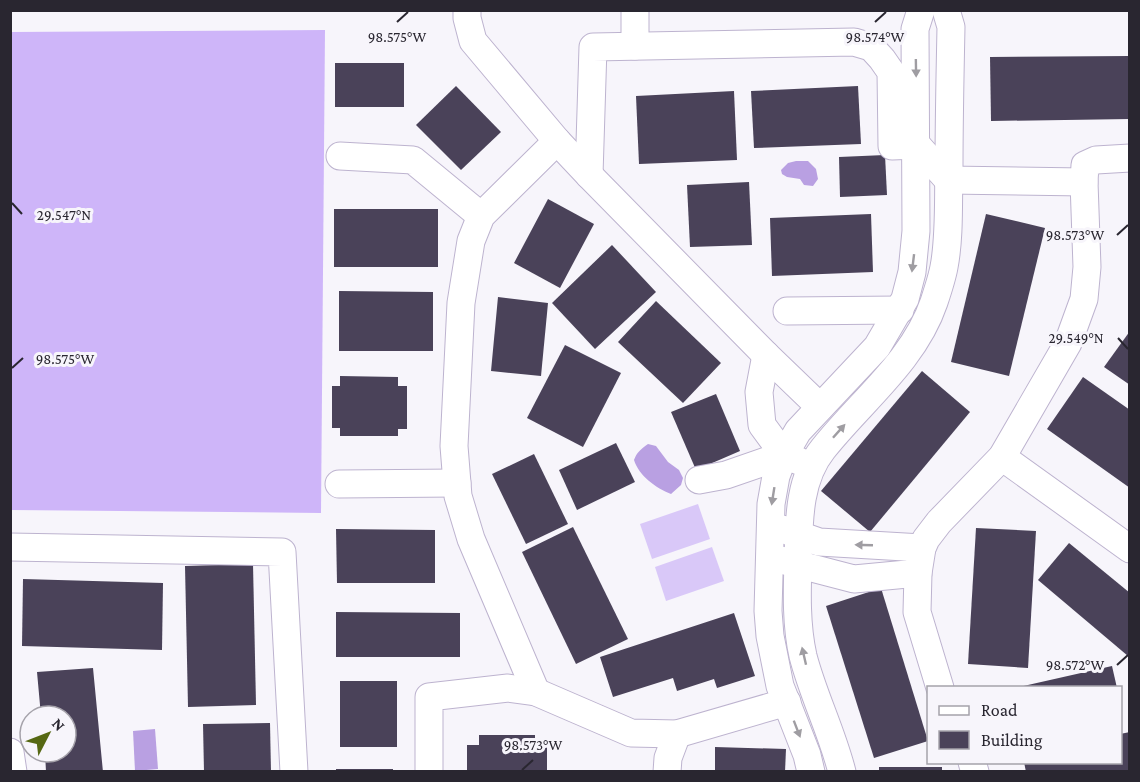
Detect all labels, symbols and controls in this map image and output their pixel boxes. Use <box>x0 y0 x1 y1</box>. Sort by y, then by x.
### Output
text: 98.575°W <box>368 29 426 45</box>
text: 98.574°W <box>846 29 905 45</box>
one-way arrow <box>911 59 920 78</box>
text: 29.547°N <box>37 207 91 223</box>
text: 98.573°W <box>1046 227 1104 243</box>
one-way arrow <box>908 253 918 272</box>
text: 29.549°N <box>1048 330 1104 346</box>
text: 98.575°W <box>36 351 94 367</box>
one-way arrow <box>832 424 845 439</box>
one-way arrow <box>768 487 777 506</box>
one-way arrow <box>854 540 873 550</box>
one-way arrow <box>799 646 808 665</box>
text: 98.572°W <box>1046 657 1105 673</box>
legend <box>927 686 1122 764</box>
text: Road <box>981 700 1018 720</box>
north arrow <box>18 704 78 764</box>
text: N <box>49 715 69 734</box>
one-way arrow <box>793 720 802 738</box>
text: Building <box>981 730 1043 750</box>
text: 98.573°W <box>504 737 562 753</box>

